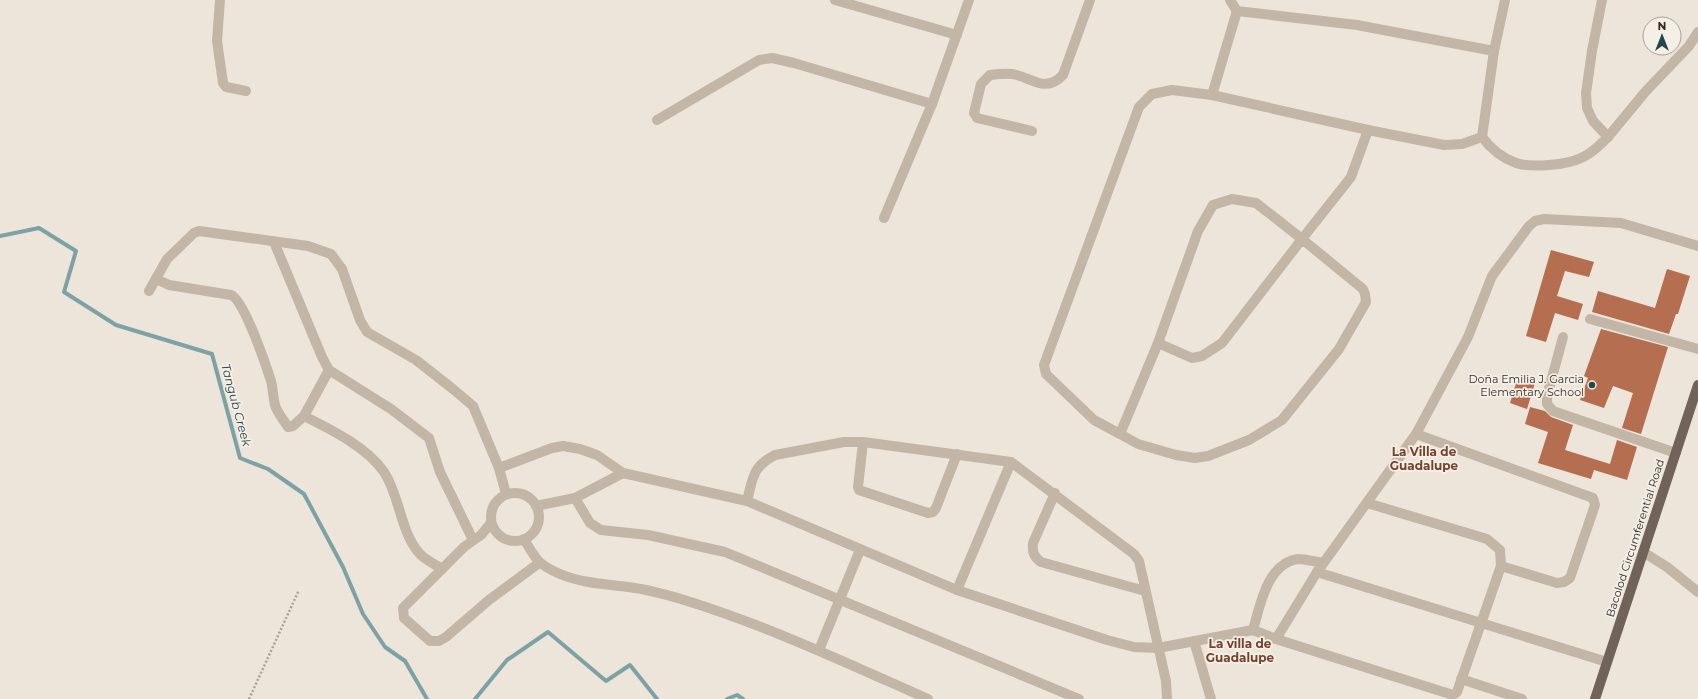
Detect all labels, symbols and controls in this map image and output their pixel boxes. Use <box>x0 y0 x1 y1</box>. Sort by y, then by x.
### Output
north arrow <box>1642 16 1682 56</box>
text: N <box>1658 19 1666 33</box>
water label: Tangub Creek <box>218 362 255 449</box>
place label: Doña Emilia J. Garcia Elementary School <box>1468 372 1584 399</box>
marker: Doña Emilia J. Garcia Elementary School <box>1587 380 1597 390</box>
district label: La Villa de Guadalupe <box>1390 444 1459 473</box>
street label: Bacolod Circumferential Road <box>1603 457 1667 619</box>
district label: La villa de Guadalupe <box>1206 636 1275 665</box>

